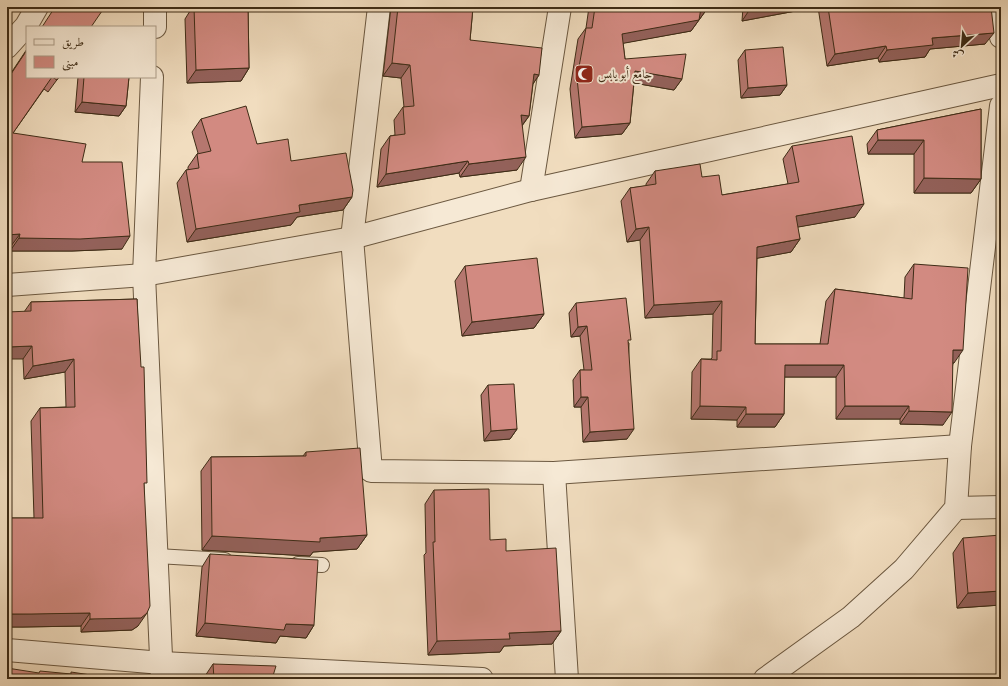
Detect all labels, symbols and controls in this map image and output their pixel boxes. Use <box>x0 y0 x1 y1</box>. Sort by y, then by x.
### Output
legend <box>26 26 156 78</box>
north arrow <box>942 26 982 66</box>
text: طريق <box>62 35 84 50</box>
text: ش <box>950 45 966 63</box>
text: مبنى <box>62 55 78 71</box>
mosque icon: جامع أبو يابس <box>573 63 595 85</box>
place label: جامع أبو يابس <box>598 66 652 85</box>

